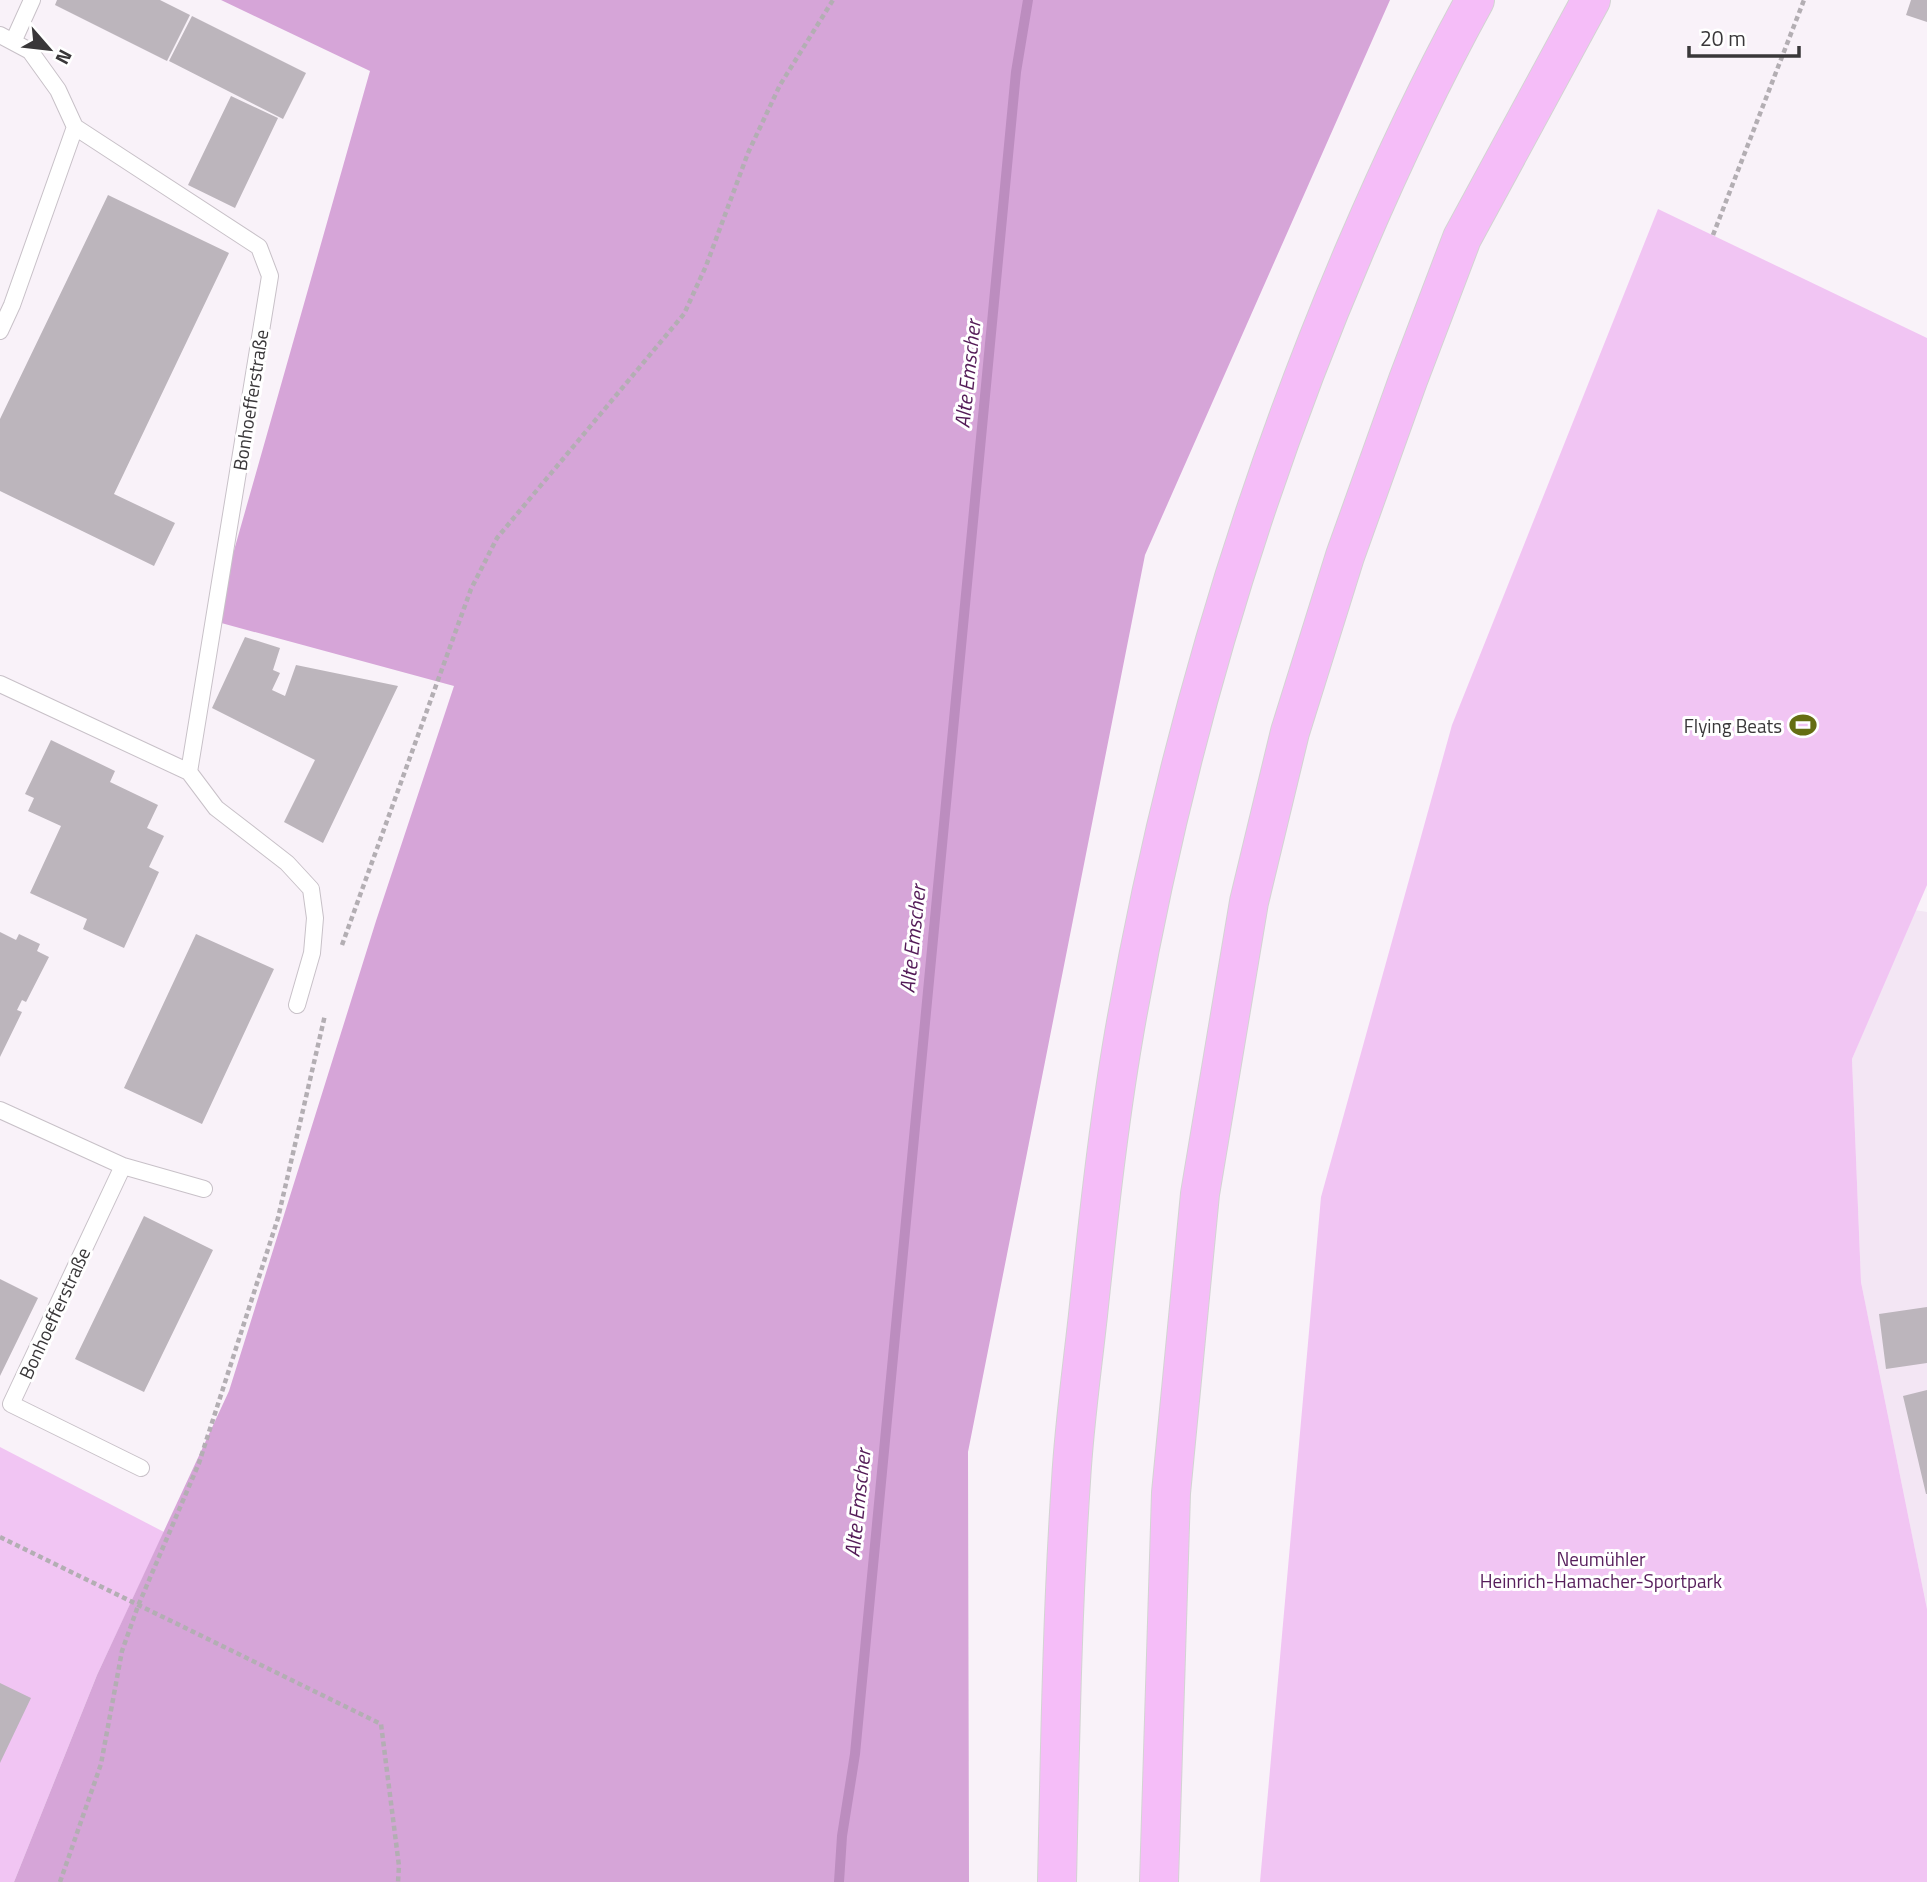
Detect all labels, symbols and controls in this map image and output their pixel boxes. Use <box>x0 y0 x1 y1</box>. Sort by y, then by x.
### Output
north arrow <box>14 14 84 84</box>
scale bar <box>1689 14 1799 58</box>
text: 20 m <box>1700 22 1746 54</box>
text: N <box>49 45 80 70</box>
water label: Alte Emscher <box>945 316 989 430</box>
street label: Bonhoefferstraße <box>225 327 275 473</box>
sports icon: Flying Beats <box>1788 710 1818 740</box>
place label: Flying Beats <box>1684 711 1782 740</box>
water label: Alte Emscher <box>890 881 934 995</box>
street label: Bonhoefferstraße <box>11 1242 97 1384</box>
water label: Alte Emscher <box>835 1445 879 1559</box>
park label: Neumühler Heinrich-Hamacher-Sportpark <box>1480 1544 1722 1595</box>

